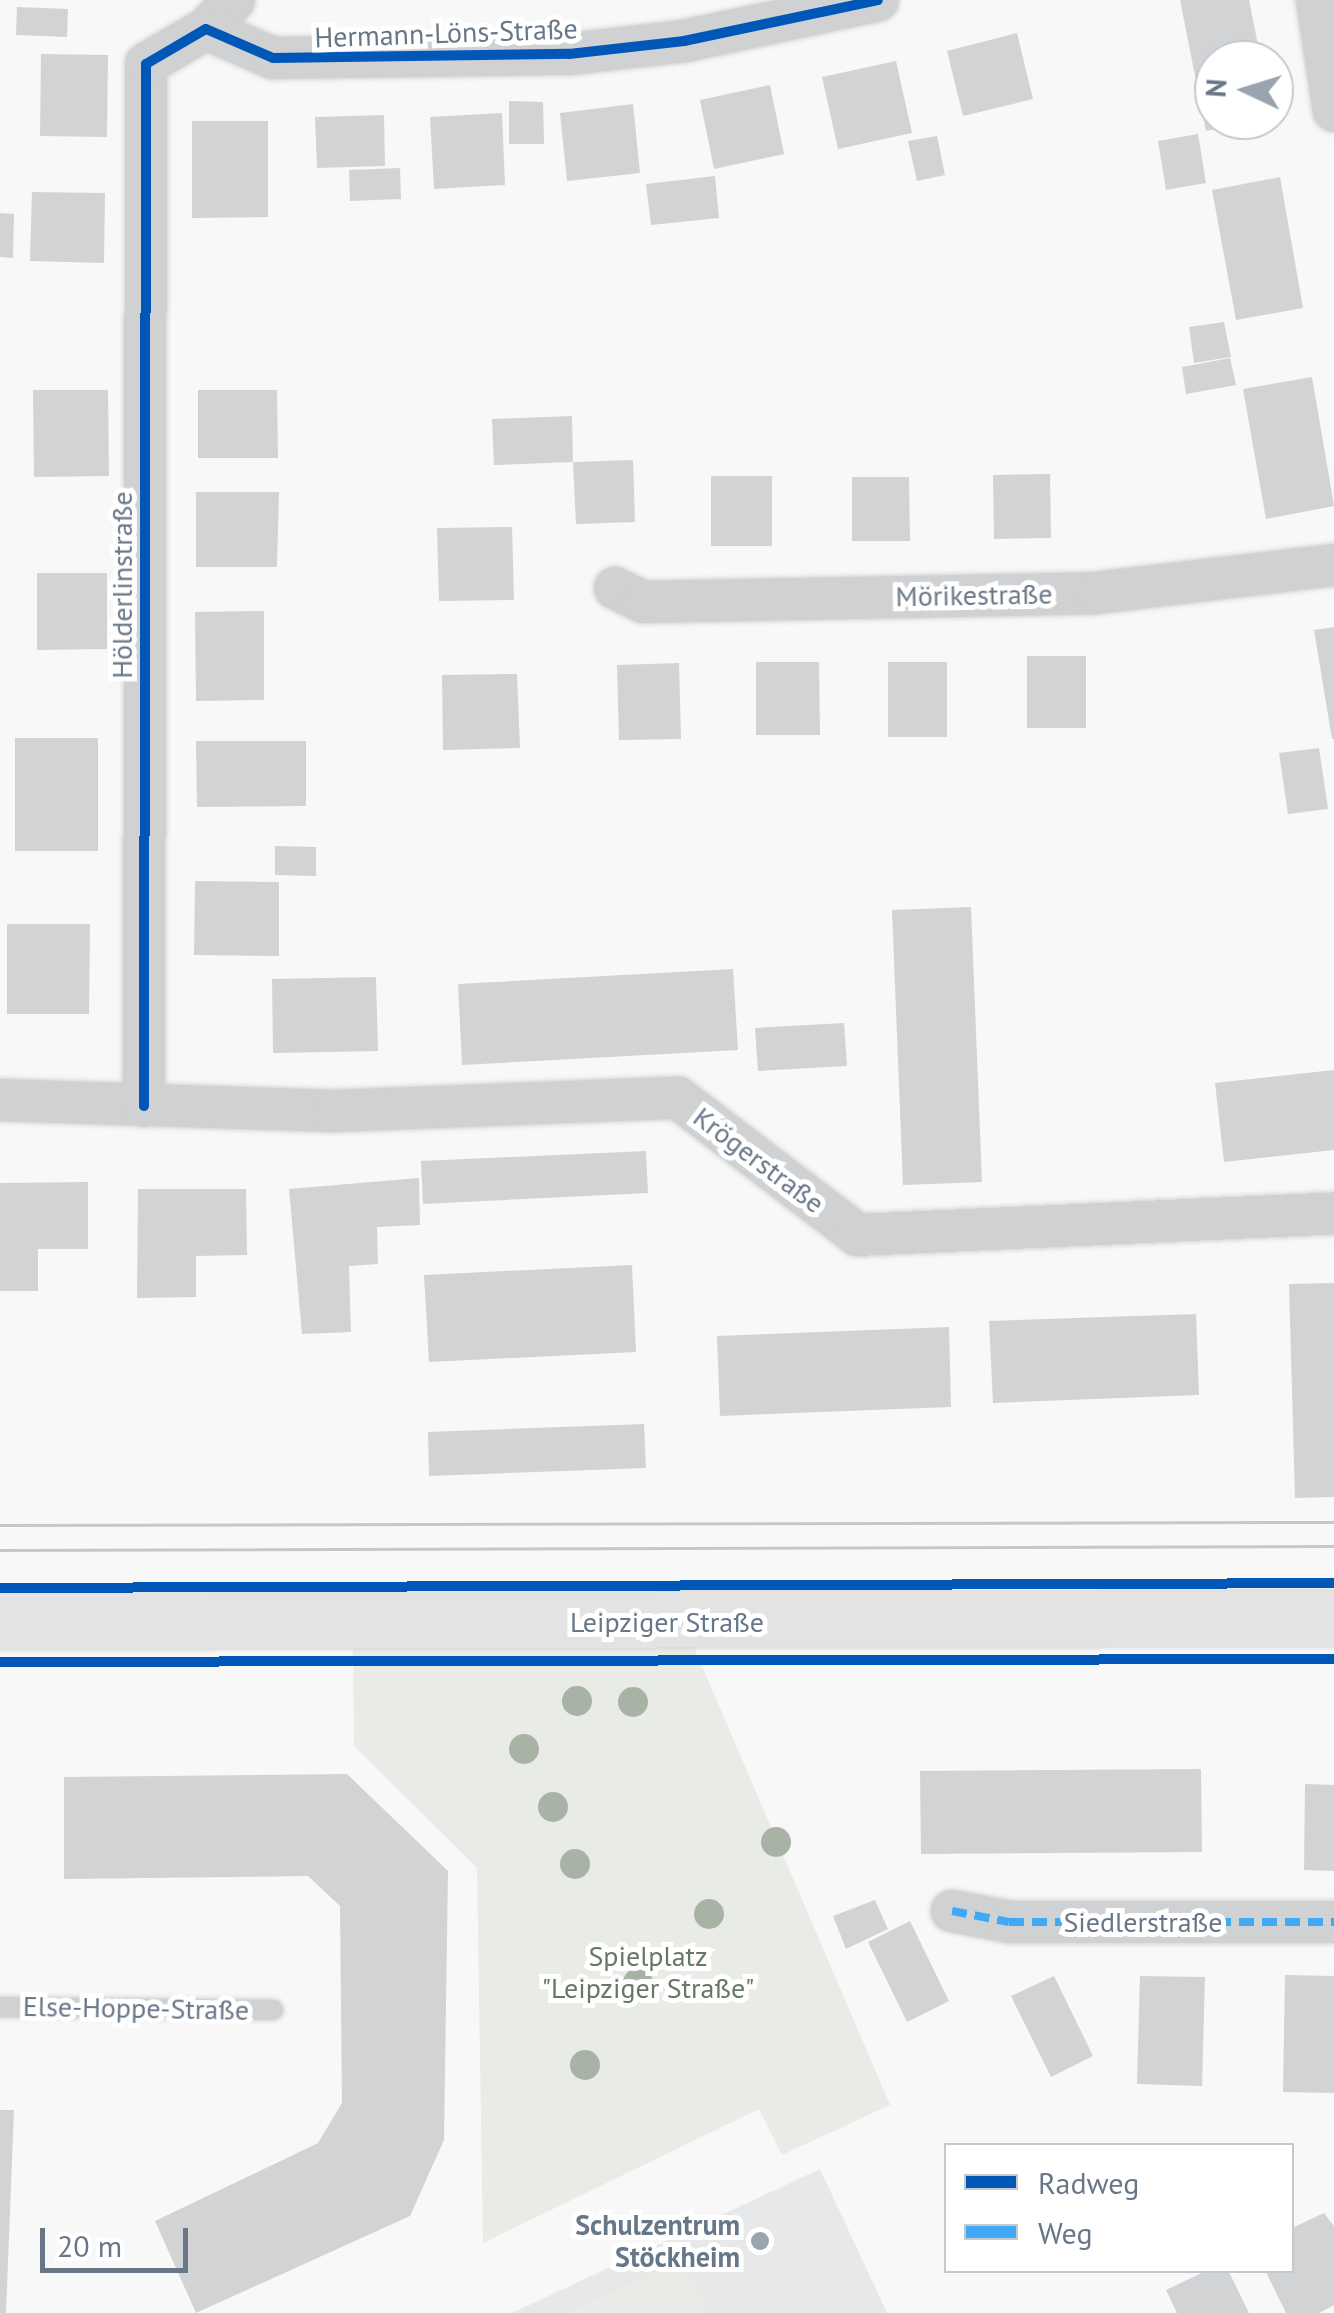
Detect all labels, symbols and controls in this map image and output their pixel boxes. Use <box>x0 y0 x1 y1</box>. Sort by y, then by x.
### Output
street label: Hermann-Löns-Straße <box>314 12 578 54</box>
north arrow <box>1194 40 1294 140</box>
text: N <box>1196 78 1235 98</box>
street label: Hölderlinstraße <box>105 491 139 679</box>
street label: Mörikestraße <box>895 577 1053 613</box>
street label: Krögerstraße <box>687 1100 831 1220</box>
street label: Leipziger Straße <box>570 1605 764 1639</box>
street label: Siedlerstraße <box>1063 1905 1223 1939</box>
park label: Spielplatz "Leipziger Straße" <box>542 1939 754 2005</box>
street label: Else-Hoppe-Straße <box>23 1989 249 2027</box>
legend <box>944 2143 1294 2273</box>
text: Radweg <box>1038 2163 1139 2202</box>
scale bar <box>45 2208 192 2270</box>
place label: Schulzentrum Stöckheim <box>575 2208 740 2274</box>
text: Weg <box>1038 2213 1093 2252</box>
text: 20 m <box>57 2226 122 2265</box>
marker: Schulzentrum Stöckheim <box>749 2230 771 2252</box>

